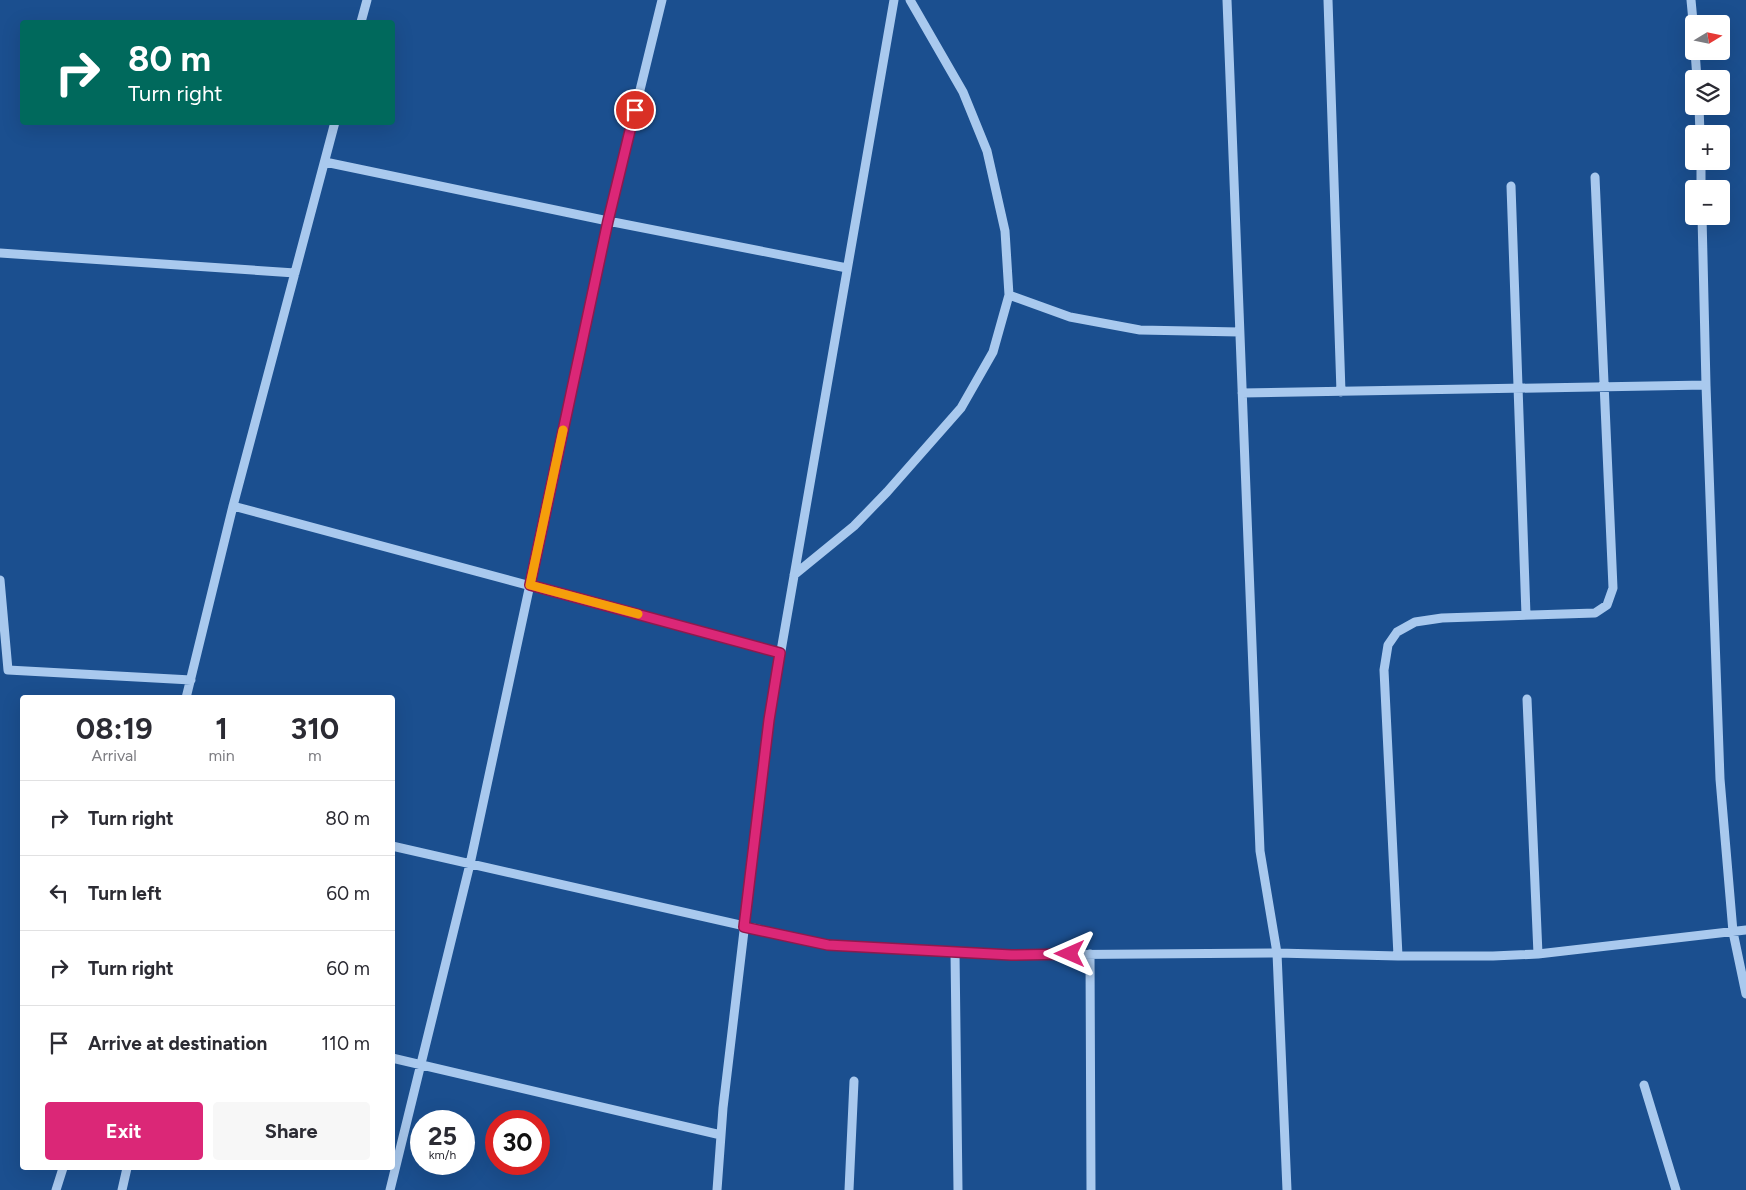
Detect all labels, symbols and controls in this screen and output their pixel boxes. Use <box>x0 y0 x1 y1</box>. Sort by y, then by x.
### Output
north arrow <box>1685 15 1730 60</box>
map controls <box>1685 15 1730 225</box>
text: 80 m <box>128 38 211 80</box>
icon: right <box>45 40 110 105</box>
button: layers <box>1685 70 1730 115</box>
text: Turn right <box>128 80 223 107</box>
pin <box>614 89 656 131</box>
icon: arrive <box>621 96 649 124</box>
button: + <box>1685 125 1730 170</box>
button: − <box>1685 180 1730 225</box>
text: 08:19 <box>76 710 153 747</box>
text: 1 <box>215 710 228 747</box>
text: 310 <box>290 710 339 747</box>
text: Arrival <box>92 746 137 765</box>
text: min <box>208 746 235 765</box>
text: m <box>308 746 322 765</box>
icon: right <box>45 804 73 832</box>
text: Turn right <box>88 807 174 830</box>
text: 80 m <box>325 807 370 830</box>
icon: left <box>45 879 73 907</box>
text: Turn left <box>88 882 162 905</box>
text: 60 m <box>326 882 370 905</box>
position arrow <box>1043 927 1095 979</box>
icon: right <box>45 954 73 982</box>
text: Turn right <box>88 957 174 980</box>
text: 60 m <box>326 957 370 980</box>
icon: arrive <box>45 1029 73 1057</box>
text: Arrive at destination <box>88 1032 267 1055</box>
text: 110 m <box>321 1032 370 1055</box>
button: Exit <box>45 1102 203 1160</box>
button: Share <box>213 1102 370 1160</box>
speed limit sign: 30 <box>485 1110 550 1175</box>
text: 25 <box>428 1121 457 1151</box>
text: km/h <box>429 1148 456 1162</box>

